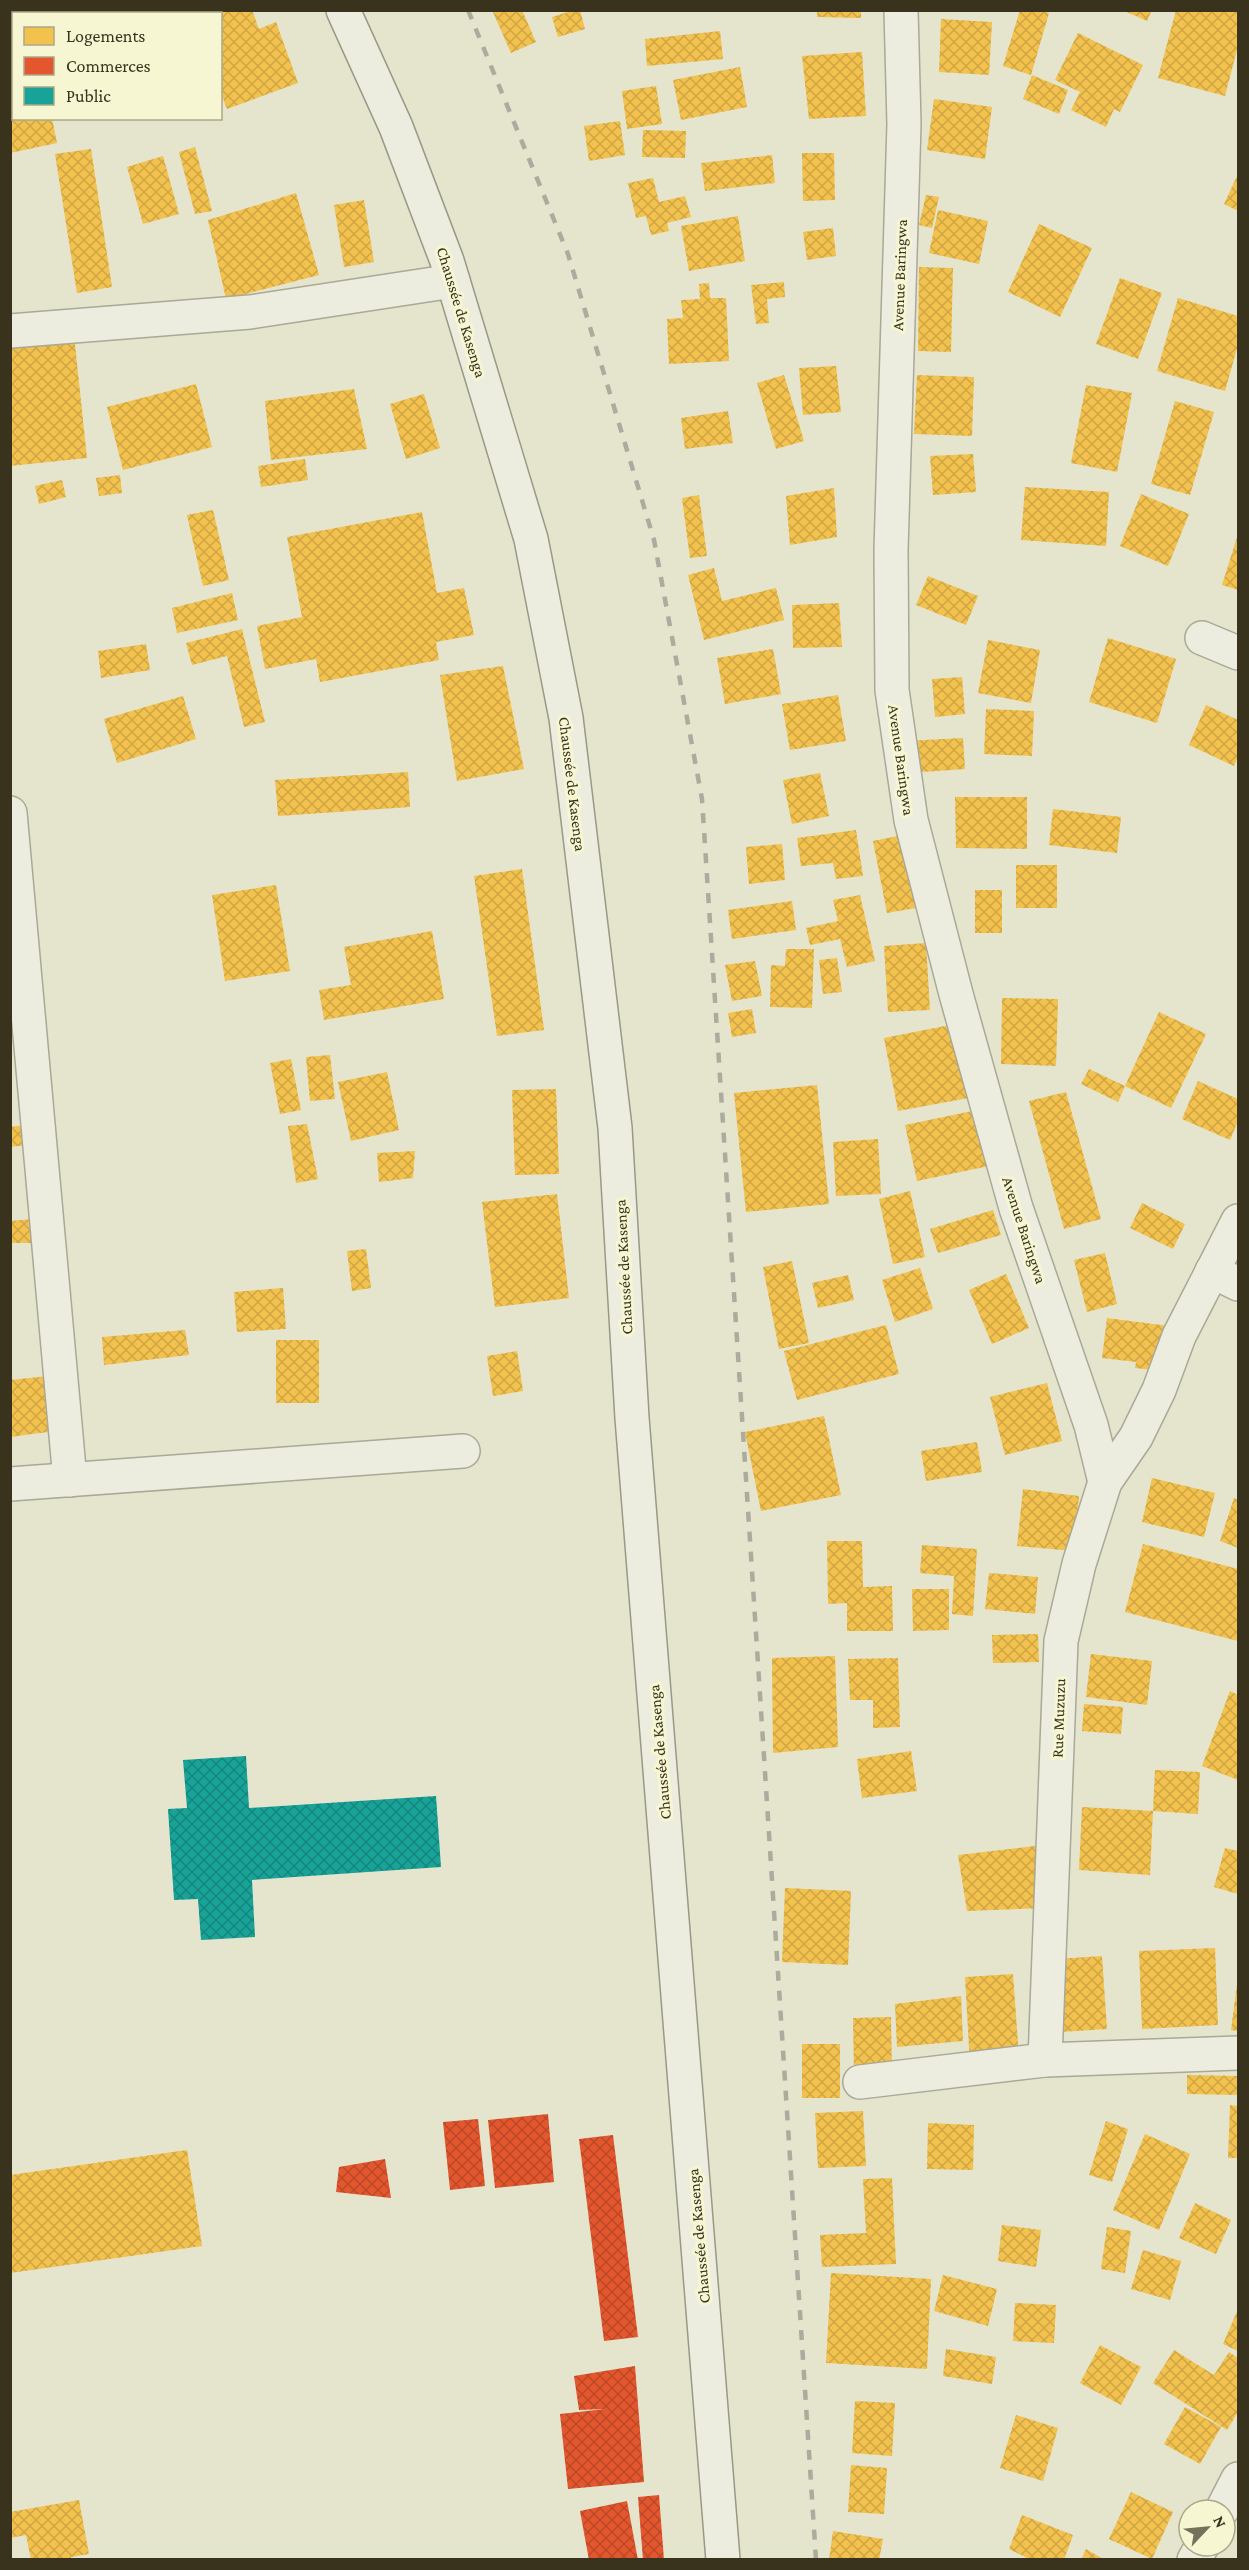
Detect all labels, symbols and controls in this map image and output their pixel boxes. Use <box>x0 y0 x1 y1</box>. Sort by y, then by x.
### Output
legend <box>12 12 222 120</box>
text: Logements <box>66 26 145 46</box>
text: Commerces <box>66 56 151 76</box>
text: Public <box>66 86 111 106</box>
street label: Avenue Baringwa <box>889 218 911 331</box>
street label: Chaussée de Kasenga <box>433 245 490 380</box>
street label: Avenue Baringwa <box>884 704 918 817</box>
street label: Chaussée de Kasenga <box>555 716 589 853</box>
street label: Avenue Baringwa <box>998 1174 1050 1287</box>
street label: Chaussée de Kasenga <box>611 1198 637 1335</box>
street label: Rue Muzuzu <box>1049 1677 1068 1758</box>
street label: Chaussée de Kasenga <box>645 1683 675 1820</box>
street label: Chaussée de Kasenga <box>684 2167 714 2304</box>
north arrow <box>1177 2498 1237 2558</box>
text: N <box>1210 2513 1230 2530</box>

